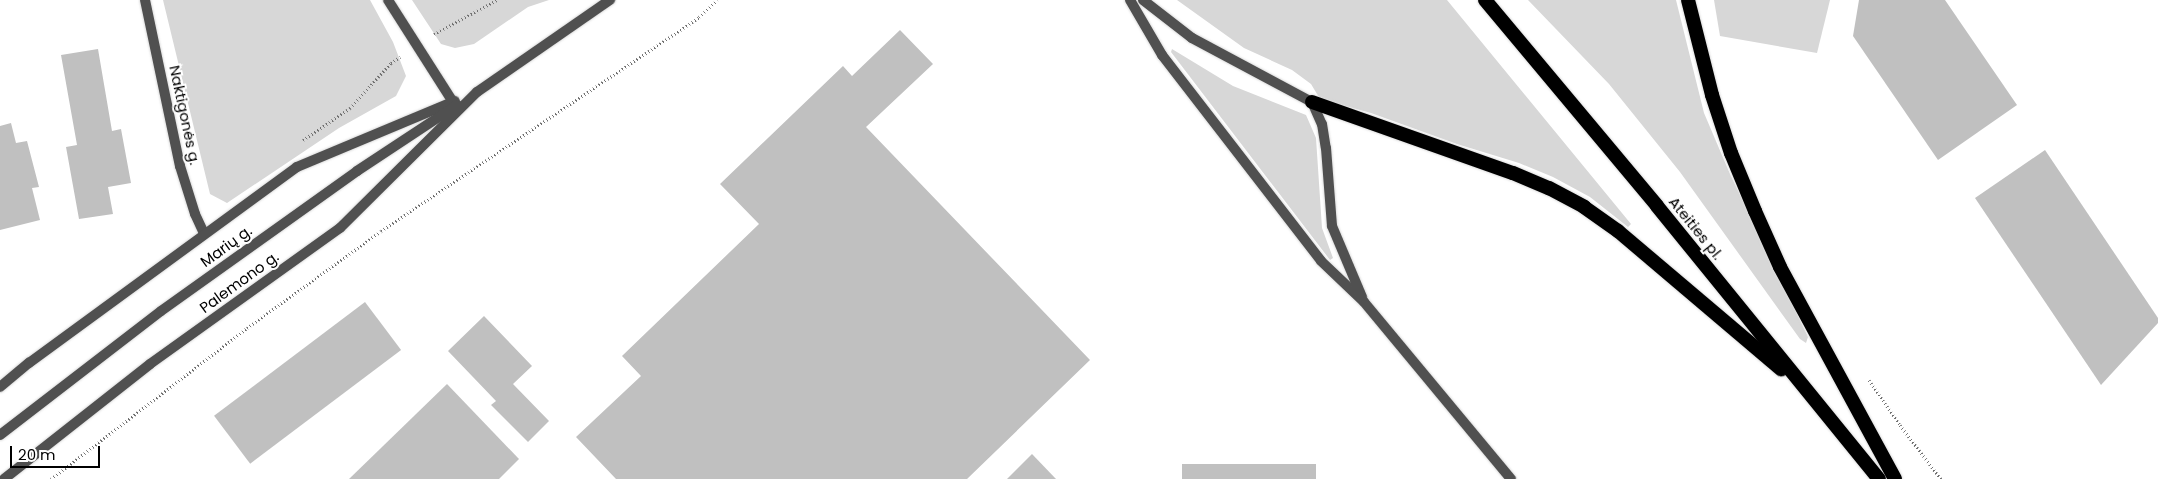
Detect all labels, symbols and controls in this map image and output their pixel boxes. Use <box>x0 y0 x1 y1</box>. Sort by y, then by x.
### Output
street label: Naktigonės g. <box>166 64 204 166</box>
street label: Ateities pl. <box>1665 193 1727 263</box>
street label: Marių g. <box>197 221 255 271</box>
street label: Palemono g. <box>196 247 282 317</box>
scale bar <box>12 436 102 468</box>
text: 20 m <box>18 444 56 465</box>

